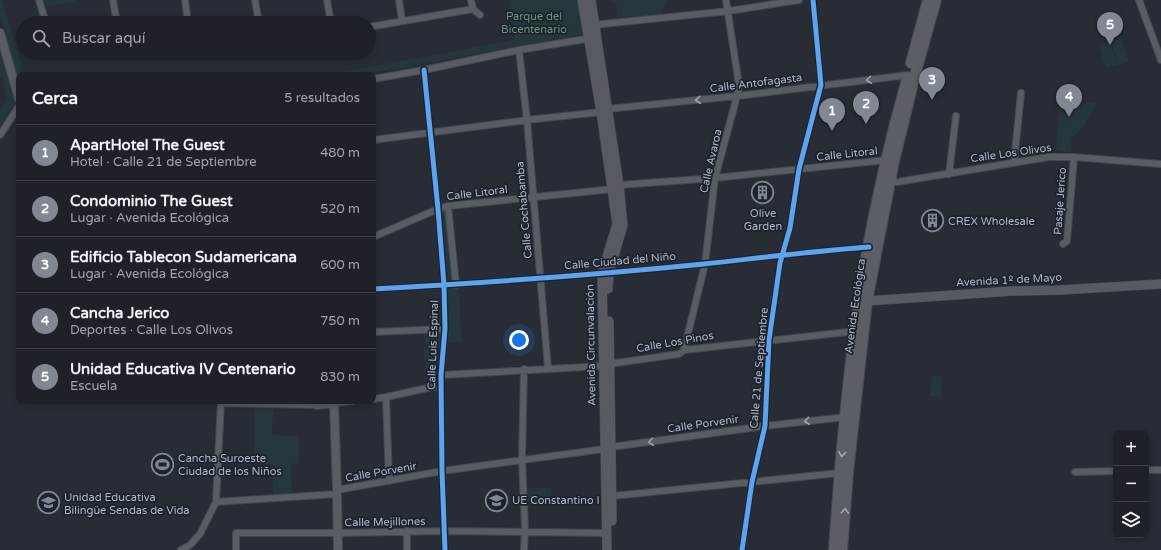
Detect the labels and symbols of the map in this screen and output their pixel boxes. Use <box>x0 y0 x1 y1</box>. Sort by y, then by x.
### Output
park label: Parque del Bicentenario <box>501 10 567 36</box>
pin: 5 <box>1097 12 1123 45</box>
pin: 3 <box>919 67 945 100</box>
street label: Calle Antofagasta <box>709 71 803 95</box>
one-way arrow <box>866 75 872 84</box>
pin: 4 <box>1056 84 1082 117</box>
pin: 2 <box>853 91 879 124</box>
one-way arrow <box>695 96 701 105</box>
pin: 1 <box>819 98 845 131</box>
street label: Calle Avaroa <box>697 128 725 194</box>
street label: Calle Los Olivos <box>970 141 1052 165</box>
street label: Calle Litoral <box>816 144 878 164</box>
street label: Calle Cochabamba <box>513 161 535 259</box>
street label: Pasaje Jerico <box>1051 167 1069 235</box>
building icon: Olive Garden <box>750 180 776 206</box>
street label: Calle Litoral <box>446 183 508 203</box>
place label: Olive Garden <box>744 207 782 233</box>
building icon: CREX Wholesale <box>920 208 946 234</box>
place label: CREX Wholesale <box>948 215 1035 228</box>
street label: Calle Ciudad del Niño <box>564 250 677 272</box>
street label: Avenida Ecológica <box>842 258 868 354</box>
street label: Avenida 1º de Mayo <box>956 271 1063 289</box>
street label: Avenida Circunvalación <box>583 284 599 406</box>
street label: Calle Luis Espinal <box>425 300 441 390</box>
street label: Calle 21 de Septiembre <box>747 307 771 429</box>
street label: Calle Los Pinos <box>635 329 715 355</box>
your location <box>509 330 529 350</box>
street label: Calle Porvenir <box>666 412 740 435</box>
one-way arrow <box>804 416 810 425</box>
one-way arrow <box>647 437 654 446</box>
sports icon: Cancha Suroeste Ciudad de los Niños <box>150 451 176 477</box>
one-way arrow <box>838 451 847 457</box>
place label: Cancha Suroeste Ciudad de los Niños <box>178 452 282 478</box>
street label: Calle Porvenir <box>344 459 418 485</box>
school or university icon: UE Constantino I <box>483 487 509 513</box>
school or university icon: Unidad Educativa Bilingüe Sendas de Vida <box>35 490 61 516</box>
place label: Unidad Educativa Bilingüe Sendas de Vida <box>64 491 190 517</box>
place label: UE Constantino I <box>512 494 600 507</box>
one-way arrow <box>841 508 850 514</box>
street label: Calle Mejillones <box>344 515 426 529</box>

